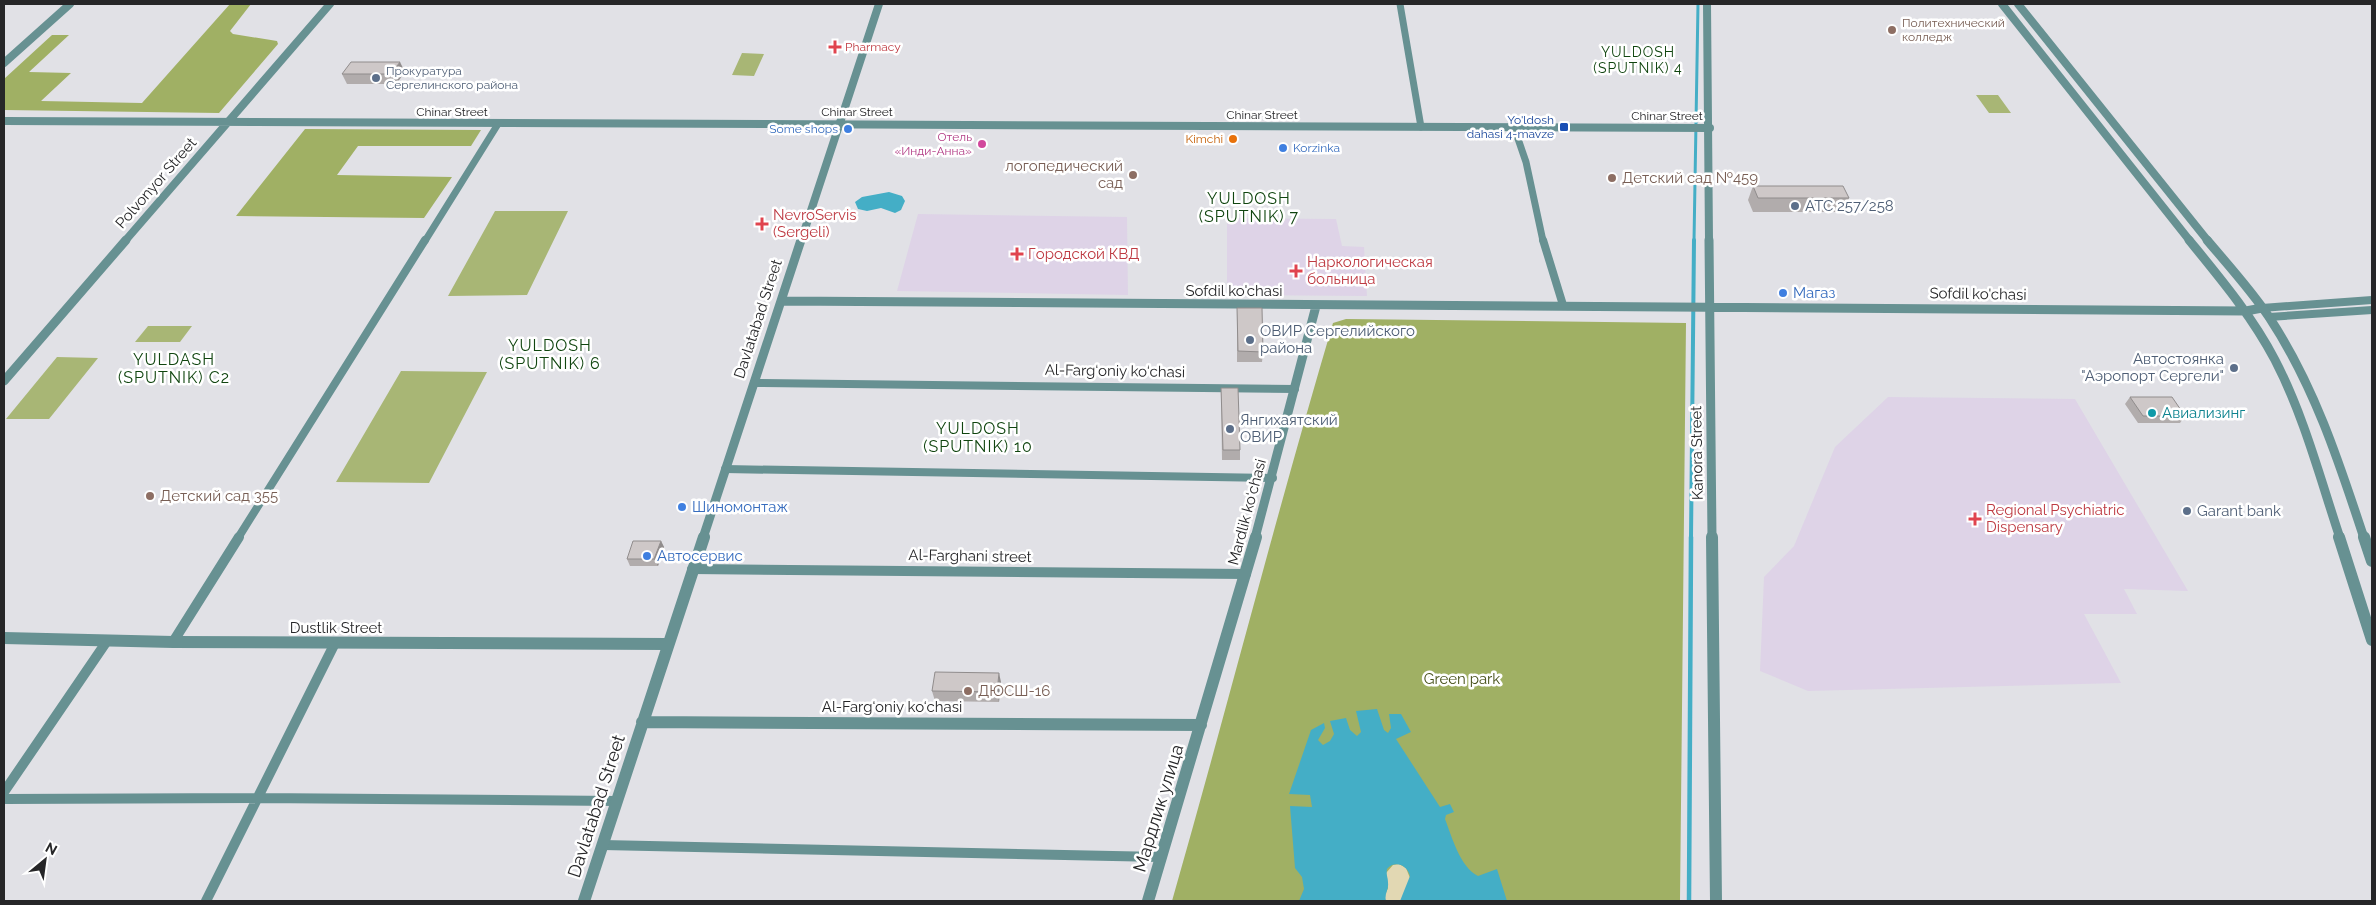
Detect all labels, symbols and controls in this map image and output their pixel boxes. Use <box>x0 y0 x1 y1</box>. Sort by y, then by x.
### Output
place label: Политехнический колледж <box>1902 16 2005 44</box>
marker: Политехнический колледж <box>1886 24 1898 36</box>
place label: Pharmacy <box>845 40 901 54</box>
marker: Pharmacy <box>829 41 841 53</box>
district label: YULDOSH (SPUTNIK) 4 <box>1593 44 1683 76</box>
place label: Прокуратура Сергелинского района <box>386 64 518 92</box>
marker: Прокуратура Сергелинского района <box>370 72 382 84</box>
street label: Chinar Street <box>416 105 488 119</box>
street label: Chinar Street <box>821 105 893 119</box>
street label: Chinar Street <box>1226 108 1298 122</box>
street label: Chinar Street <box>1631 109 1703 123</box>
place label: Yo'ldosh dahasi 4-mavze <box>1467 113 1554 141</box>
marker: Yo'ldosh dahasi 4-mavze <box>1558 121 1570 133</box>
place label: Some shops <box>769 122 838 136</box>
marker: Some shops <box>842 123 854 135</box>
place label: Отель «Инди-Анна» <box>894 130 972 158</box>
place label: Kimchi <box>1185 132 1223 146</box>
marker: Kimchi <box>1227 133 1239 145</box>
street label: Polvonyor Street <box>112 134 200 232</box>
marker: Отель «Инди-Анна» <box>976 138 988 150</box>
place label: Korzinka <box>1293 141 1340 155</box>
marker: Korzinka <box>1277 142 1289 154</box>
place label: логопедический сад <box>1005 157 1123 192</box>
marker: логопедический сад <box>1127 169 1139 181</box>
place label: Детский сад №459 <box>1622 169 1758 187</box>
marker: Детский сад №459 <box>1606 172 1618 184</box>
district label: YULDOSH (SPUTNIK) 7 <box>1199 189 1299 226</box>
place label: АТС 257/258 <box>1805 197 1894 215</box>
marker: АТС 257/258 <box>1789 200 1801 212</box>
place label: NevroServis (Sergeli) <box>773 206 857 241</box>
marker: NevroServis (Sergeli) <box>755 217 769 231</box>
place label: Городской КВД <box>1028 245 1139 263</box>
marker: Городской КВД <box>1010 247 1024 261</box>
place label: Наркологическая больница <box>1307 253 1433 288</box>
street label: Davlatabad Street <box>730 257 786 381</box>
marker: Наркологическая больница <box>1289 264 1303 278</box>
street label: Sofdil ko'chasi <box>1185 282 1283 300</box>
place label: Магаз <box>1793 284 1836 302</box>
street label: Sofdil ko'chasi <box>1929 284 2027 304</box>
marker: Магаз <box>1777 287 1789 299</box>
place label: ОВИР Сергелийского района <box>1260 322 1415 357</box>
marker: ОВИР Сергелийского района <box>1244 334 1256 346</box>
district label: YULDOSH (SPUTNIK) 6 <box>499 336 601 373</box>
district label: YULDASH (SPUTNIK) C2 <box>118 350 230 387</box>
place label: Автостоянка "Аэропорт Сергели" <box>2081 350 2224 385</box>
street label: Al-Farg‘oniy ko‘chasi <box>1045 361 1185 381</box>
marker: Автостоянка "Аэропорт Сергели" <box>2228 362 2240 374</box>
place label: Авиализинг <box>2162 404 2245 422</box>
street label: Kanora Street <box>1687 406 1707 500</box>
marker: Авиализинг <box>2146 407 2158 419</box>
place label: Янгихаятский ОВИР <box>1240 411 1338 446</box>
district label: YULDOSH (SPUTNIK) 10 <box>923 419 1033 456</box>
marker: Янгихаятский ОВИР <box>1224 423 1236 435</box>
street label: Mardlik ko‘chasi <box>1224 457 1270 567</box>
place label: Детский сад 355 <box>160 487 278 505</box>
marker: Детский сад 355 <box>144 490 156 502</box>
place label: Шиномонтаж <box>692 498 788 516</box>
marker: Шиномонтаж <box>676 501 688 513</box>
place label: Regional Psychiatric Dispensary <box>1986 501 2125 536</box>
place label: Garant bank <box>2197 502 2281 520</box>
marker: Garant bank <box>2181 505 2193 517</box>
marker: Regional Psychiatric Dispensary <box>1968 512 1982 526</box>
street label: Al-Farghani street <box>908 546 1032 566</box>
place label: Автосервис <box>657 547 743 565</box>
marker: Автосервис <box>641 550 653 562</box>
street label: Dustlik Street <box>290 619 382 637</box>
park label: Green park <box>1424 670 1500 688</box>
place label: ДЮСШ-16 <box>978 682 1050 700</box>
marker: ДЮСШ-16 <box>962 685 974 697</box>
street label: Al-Farg‘oniy ko‘chasi <box>822 698 962 716</box>
street label: Davlatabad Street <box>563 732 629 880</box>
street label: Мардлик улица <box>1129 742 1187 874</box>
north arrow <box>20 835 70 885</box>
text: N <box>43 839 60 858</box>

